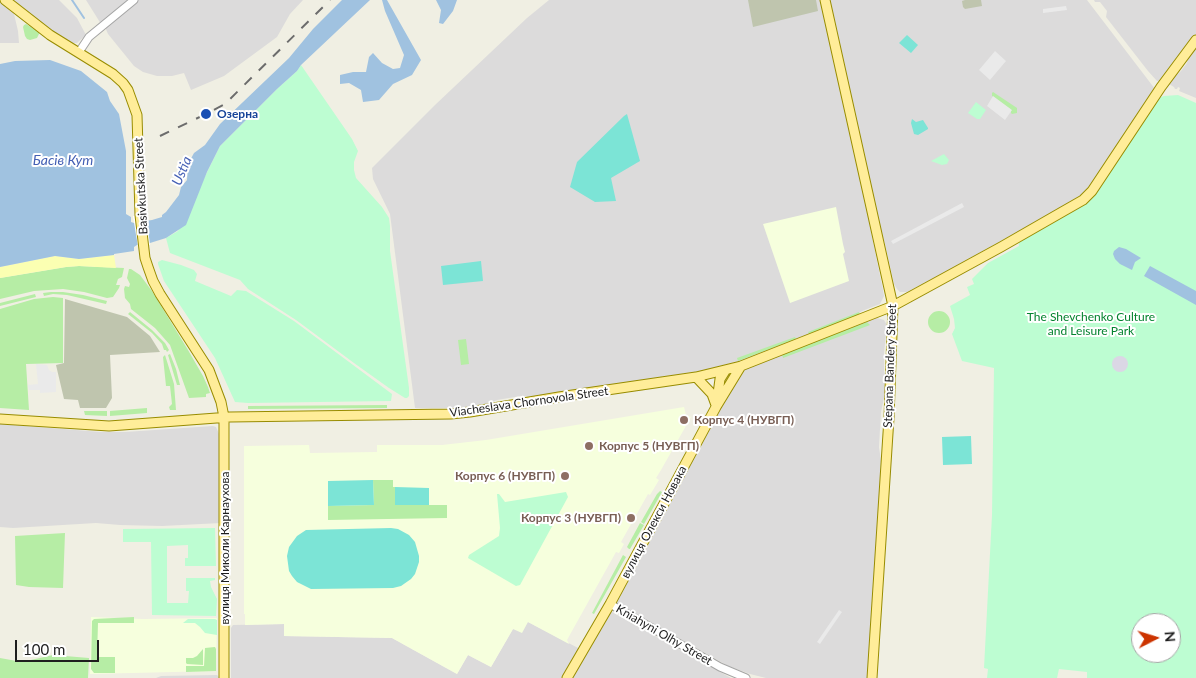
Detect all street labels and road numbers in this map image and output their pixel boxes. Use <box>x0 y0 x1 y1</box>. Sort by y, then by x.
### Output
street label: Basivkutska Street <box>131 137 151 235</box>
street label: Stepana Bandery Street <box>881 304 899 428</box>
street label: Viacheslava Chornovola Street <box>449 384 609 420</box>
street label: вулиця Олекси Новака <box>618 463 690 581</box>
street label: вулиця Миколи Карнаухова <box>218 472 232 624</box>
street label: Kniahyni Olhy Street <box>613 602 715 668</box>

